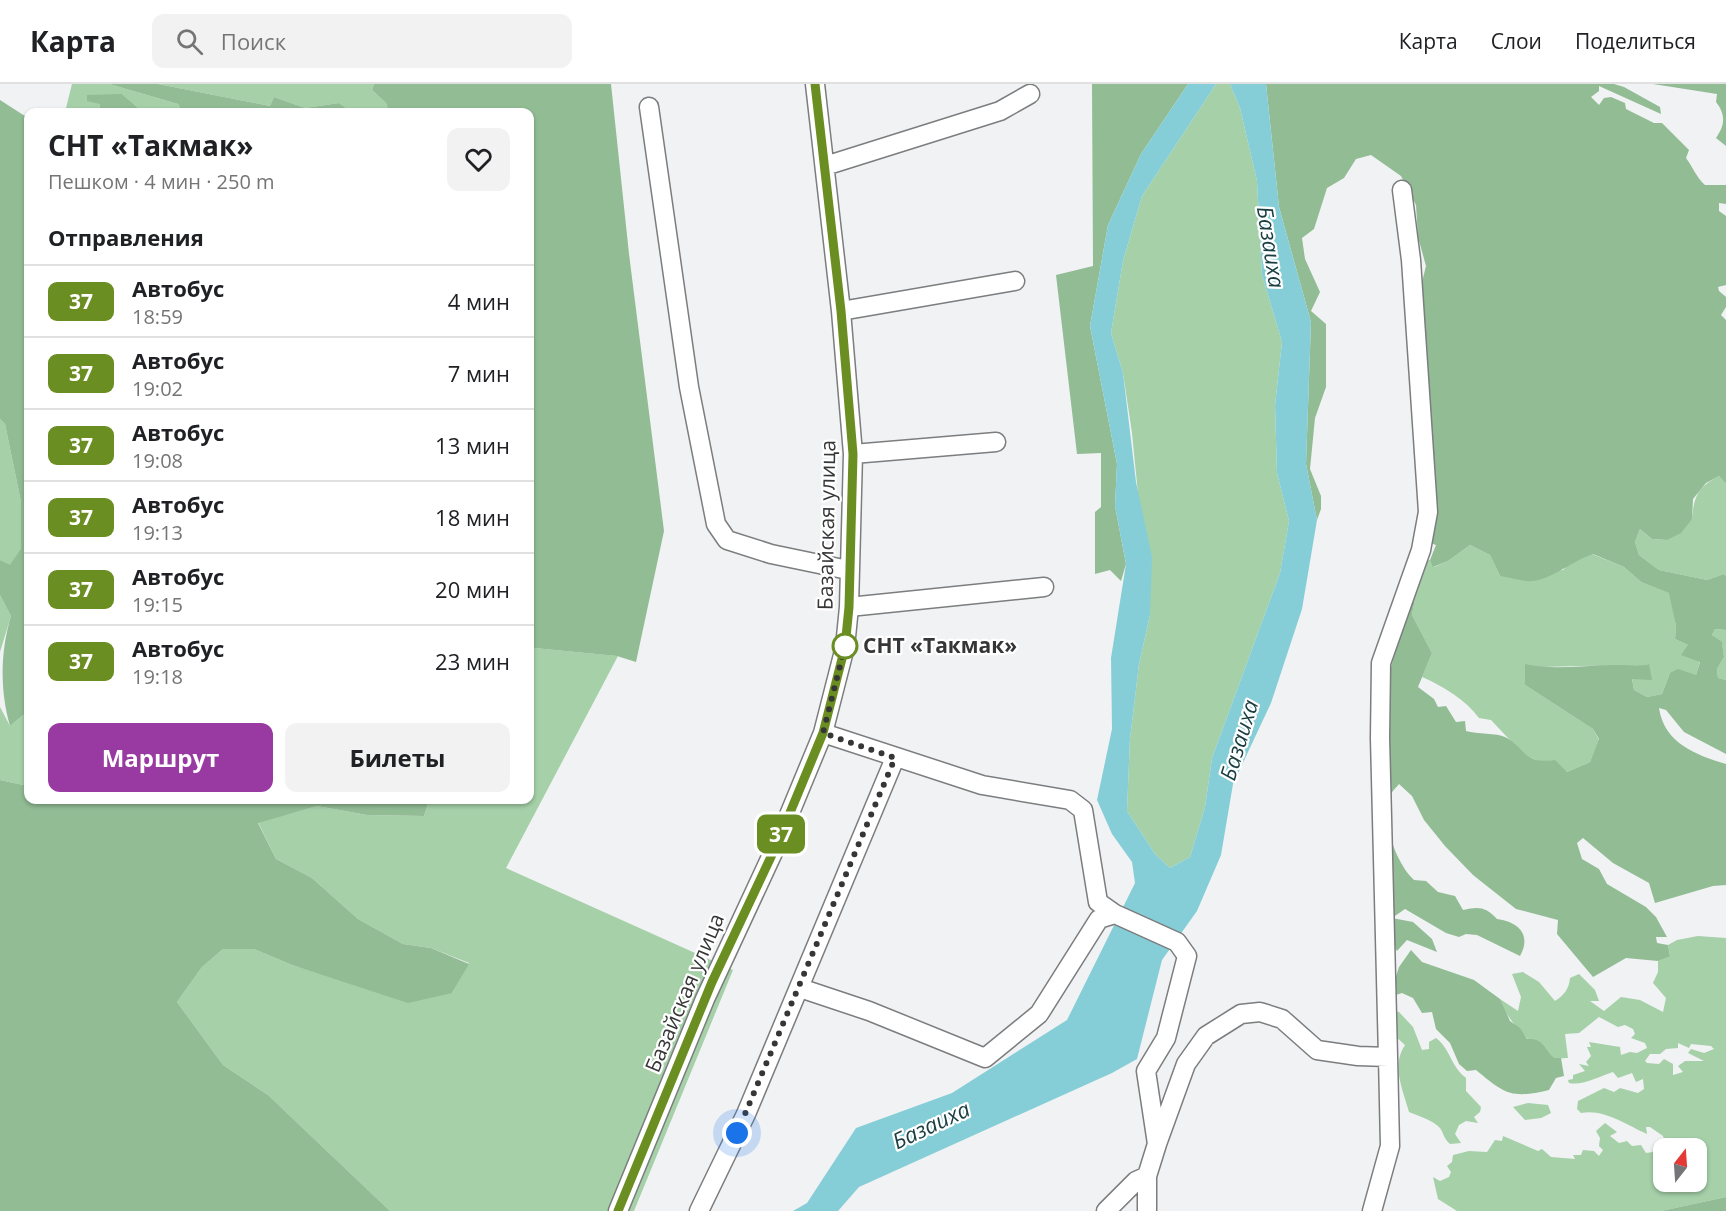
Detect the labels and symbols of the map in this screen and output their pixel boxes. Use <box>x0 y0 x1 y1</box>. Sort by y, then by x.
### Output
water label: Базаиха <box>1251 204 1293 290</box>
street label: Базайская улица <box>811 440 841 610</box>
place label: СНТ «Такмак» <box>863 631 1017 659</box>
marker: СНТ «Такмак» <box>832 633 858 659</box>
water label: Базаиха <box>1212 696 1264 784</box>
line badge: 37 <box>754 814 808 854</box>
street label: Базайская улица <box>638 909 730 1076</box>
water label: Базаиха <box>887 1093 974 1155</box>
your location <box>722 1118 752 1148</box>
north arrow <box>1653 1138 1707 1192</box>

